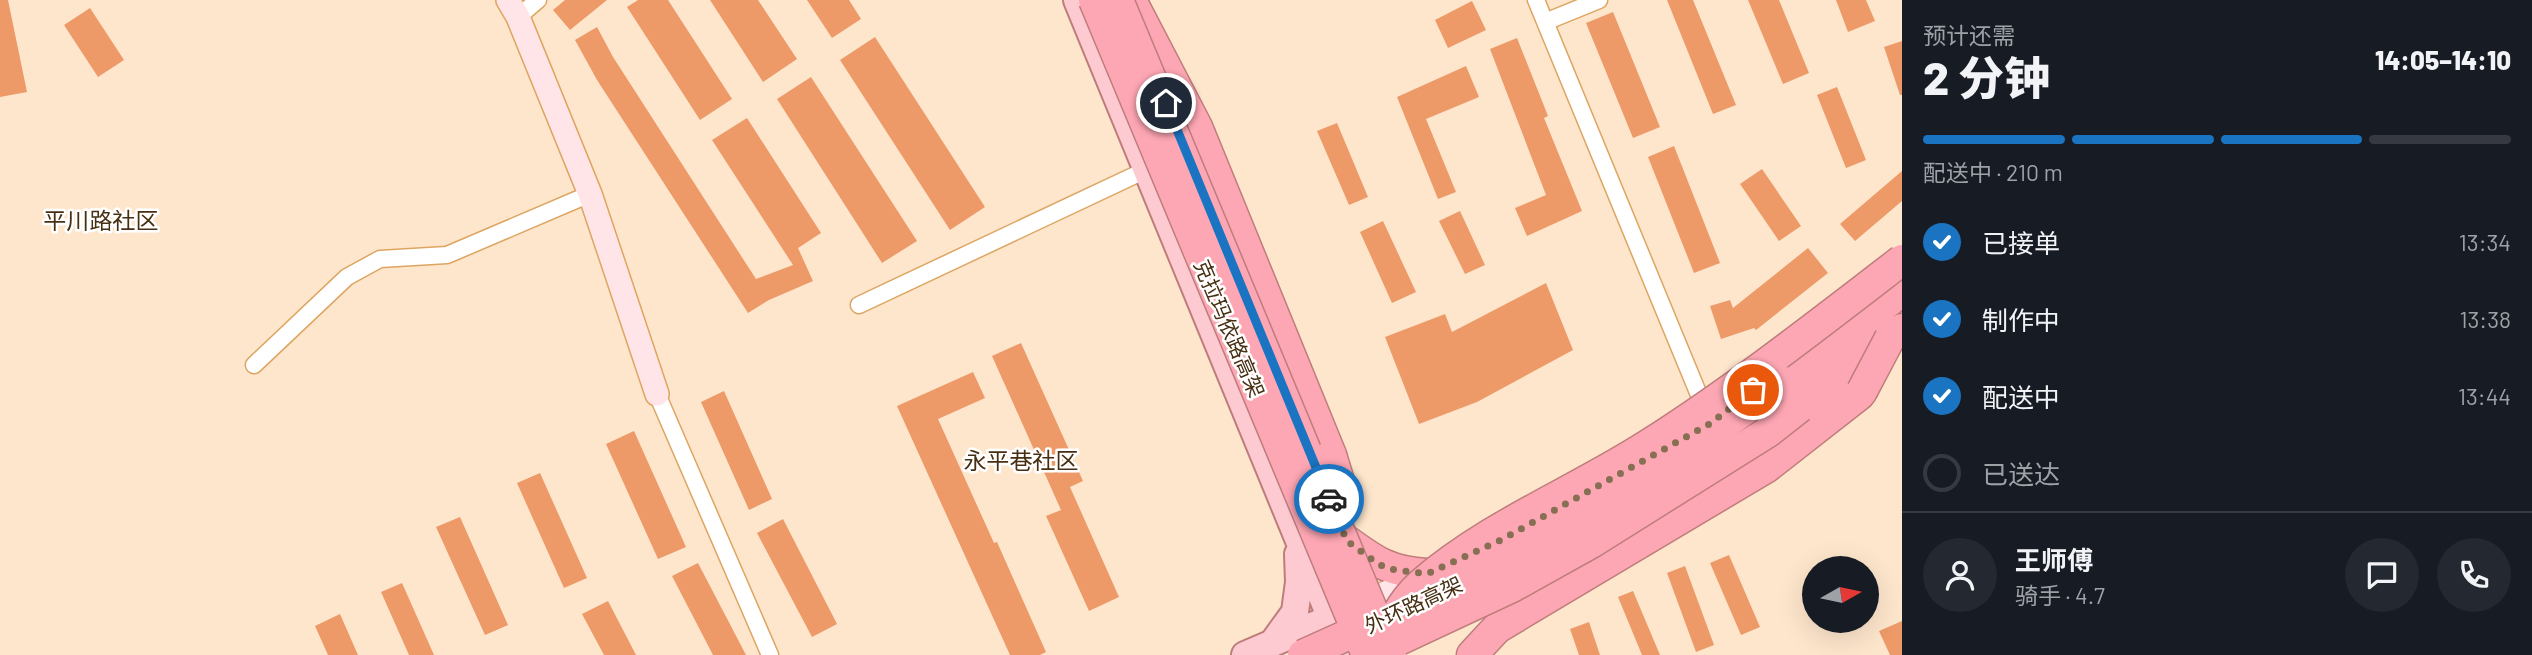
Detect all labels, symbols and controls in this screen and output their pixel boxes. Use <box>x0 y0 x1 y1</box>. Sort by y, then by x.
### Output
text: 预计还需 <box>1923 21 2015 49</box>
text: 14:05–14:10 <box>2375 44 2511 75</box>
text: 2 分钟 <box>1923 49 2050 104</box>
pin <box>1136 73 1196 133</box>
icon: home <box>1147 84 1185 122</box>
text: 配送中 · 210 m <box>1923 158 2063 186</box>
district label: 平川路社区 <box>44 206 159 234</box>
icon: check <box>1923 223 1961 261</box>
text: 已接单 <box>1982 227 2060 258</box>
text: 13:34 <box>2459 228 2511 256</box>
street label: 克拉玛依路高架 <box>1190 255 1270 401</box>
icon: check <box>1923 300 1961 338</box>
text: 制作中 <box>1982 304 2060 335</box>
text: 13:38 <box>2459 305 2511 333</box>
pin <box>1723 360 1783 420</box>
icon: bag <box>1734 371 1772 409</box>
icon: check <box>1923 377 1961 415</box>
text: 配送中 <box>1982 381 2060 412</box>
text: 13:44 <box>2458 382 2511 410</box>
district label: 永平巷社区 <box>964 446 1079 474</box>
text: 已送达 <box>1982 458 2060 489</box>
courier <box>1294 464 1364 534</box>
icon: car <box>1310 480 1348 518</box>
button: person <box>1923 538 1997 612</box>
button: chat <box>2345 538 2419 612</box>
button: phone <box>2437 538 2511 612</box>
text: 王师傅 <box>2015 544 2093 575</box>
north arrow <box>1802 556 1880 634</box>
map controls <box>1802 556 1879 633</box>
street label: 外环路高架 <box>1360 570 1466 638</box>
text: 骑手 · 4.7 <box>2015 581 2105 609</box>

